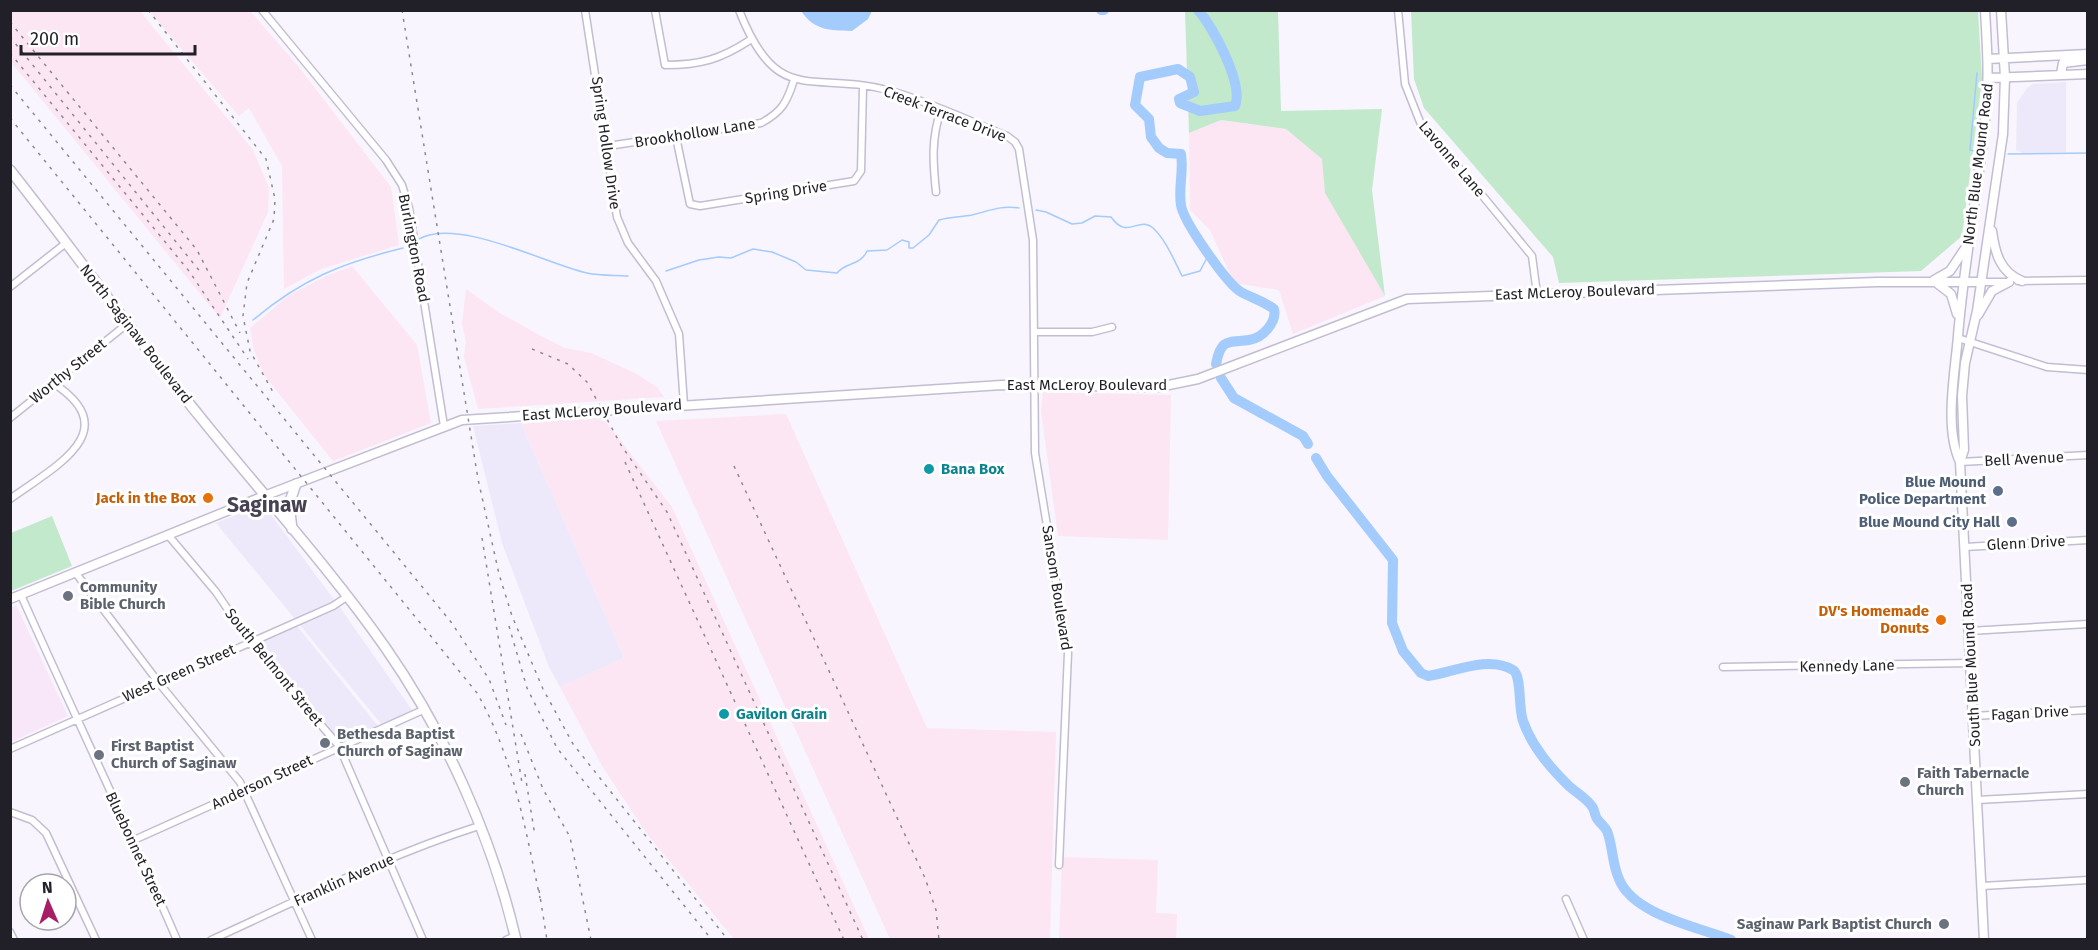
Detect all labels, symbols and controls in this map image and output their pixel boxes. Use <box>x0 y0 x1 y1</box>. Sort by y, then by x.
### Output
scale bar <box>21 18 195 56</box>
text: 200 m <box>30 28 79 50</box>
street label: Spring Hollow Drive <box>588 75 624 211</box>
street label: Creek Terrace Drive <box>881 82 1009 146</box>
street label: North Blue Mound Road <box>1959 82 1997 246</box>
street label: Brookhollow Lane <box>633 115 757 151</box>
street label: Lavonne Lane <box>1415 117 1489 201</box>
street label: Spring Drive <box>744 177 828 207</box>
street label: Burlington Road <box>395 192 433 304</box>
street label: North Saginaw Boulevard <box>76 261 196 407</box>
street label: East McLeroy Boulevard <box>1495 280 1655 304</box>
street label: Worthy Street <box>26 334 110 407</box>
street label: East McLeroy Boulevard <box>1007 376 1167 394</box>
street label: East McLeroy Boulevard <box>521 395 683 425</box>
street label: Bell Avenue <box>1984 448 2064 470</box>
place label: Bana Box <box>941 460 1005 478</box>
marker: Bana Box <box>922 462 936 476</box>
place label: Blue Mound Police Department <box>1859 473 1986 508</box>
marker: Blue Mound Police Department <box>1991 484 2005 498</box>
place label: Jack in the Box <box>95 489 196 507</box>
marker: Jack in the Box <box>201 491 215 505</box>
district label: Saginaw <box>227 492 307 518</box>
place label: Blue Mound City Hall <box>1859 513 2001 531</box>
marker: Blue Mound City Hall <box>2005 515 2019 529</box>
street label: Sansom Boulevard <box>1038 524 1076 652</box>
street label: Glenn Drive <box>1986 532 2066 554</box>
place label: Community Bible Church <box>80 578 166 613</box>
street label: South Blue Mound Road <box>1958 583 1984 747</box>
marker: Community Bible Church <box>61 589 75 603</box>
place label: DV's Homemade Donuts <box>1819 602 1929 637</box>
street label: South Belmont Street <box>221 605 327 730</box>
marker: DV's Homemade Donuts <box>1934 613 1948 627</box>
street label: West Green Street <box>120 640 239 706</box>
street label: Kennedy Lane <box>1799 656 1895 676</box>
street label: Fagan Drive <box>1991 702 2069 724</box>
place label: Gavilon Grain <box>736 705 827 723</box>
marker: Gavilon Grain <box>717 707 731 721</box>
place label: Bethesda Baptist Church of Saginaw <box>337 725 463 760</box>
marker: Bethesda Baptist Church of Saginaw <box>318 736 332 750</box>
place label: First Baptist Church of Saginaw <box>111 737 237 772</box>
marker: First Baptist Church of Saginaw <box>92 748 106 762</box>
street label: Anderson Street <box>209 750 316 813</box>
place label: Faith Tabernacle Church <box>1917 764 2029 799</box>
marker: Faith Tabernacle Church <box>1898 775 1912 789</box>
street label: Bluebonnet Street <box>102 789 171 909</box>
street label: Franklin Avenue <box>291 850 397 910</box>
north arrow <box>18 872 78 932</box>
text: N <box>41 878 53 897</box>
place label: Saginaw Park Baptist Church <box>1737 915 1932 933</box>
marker: Saginaw Park Baptist Church <box>1937 917 1951 931</box>

